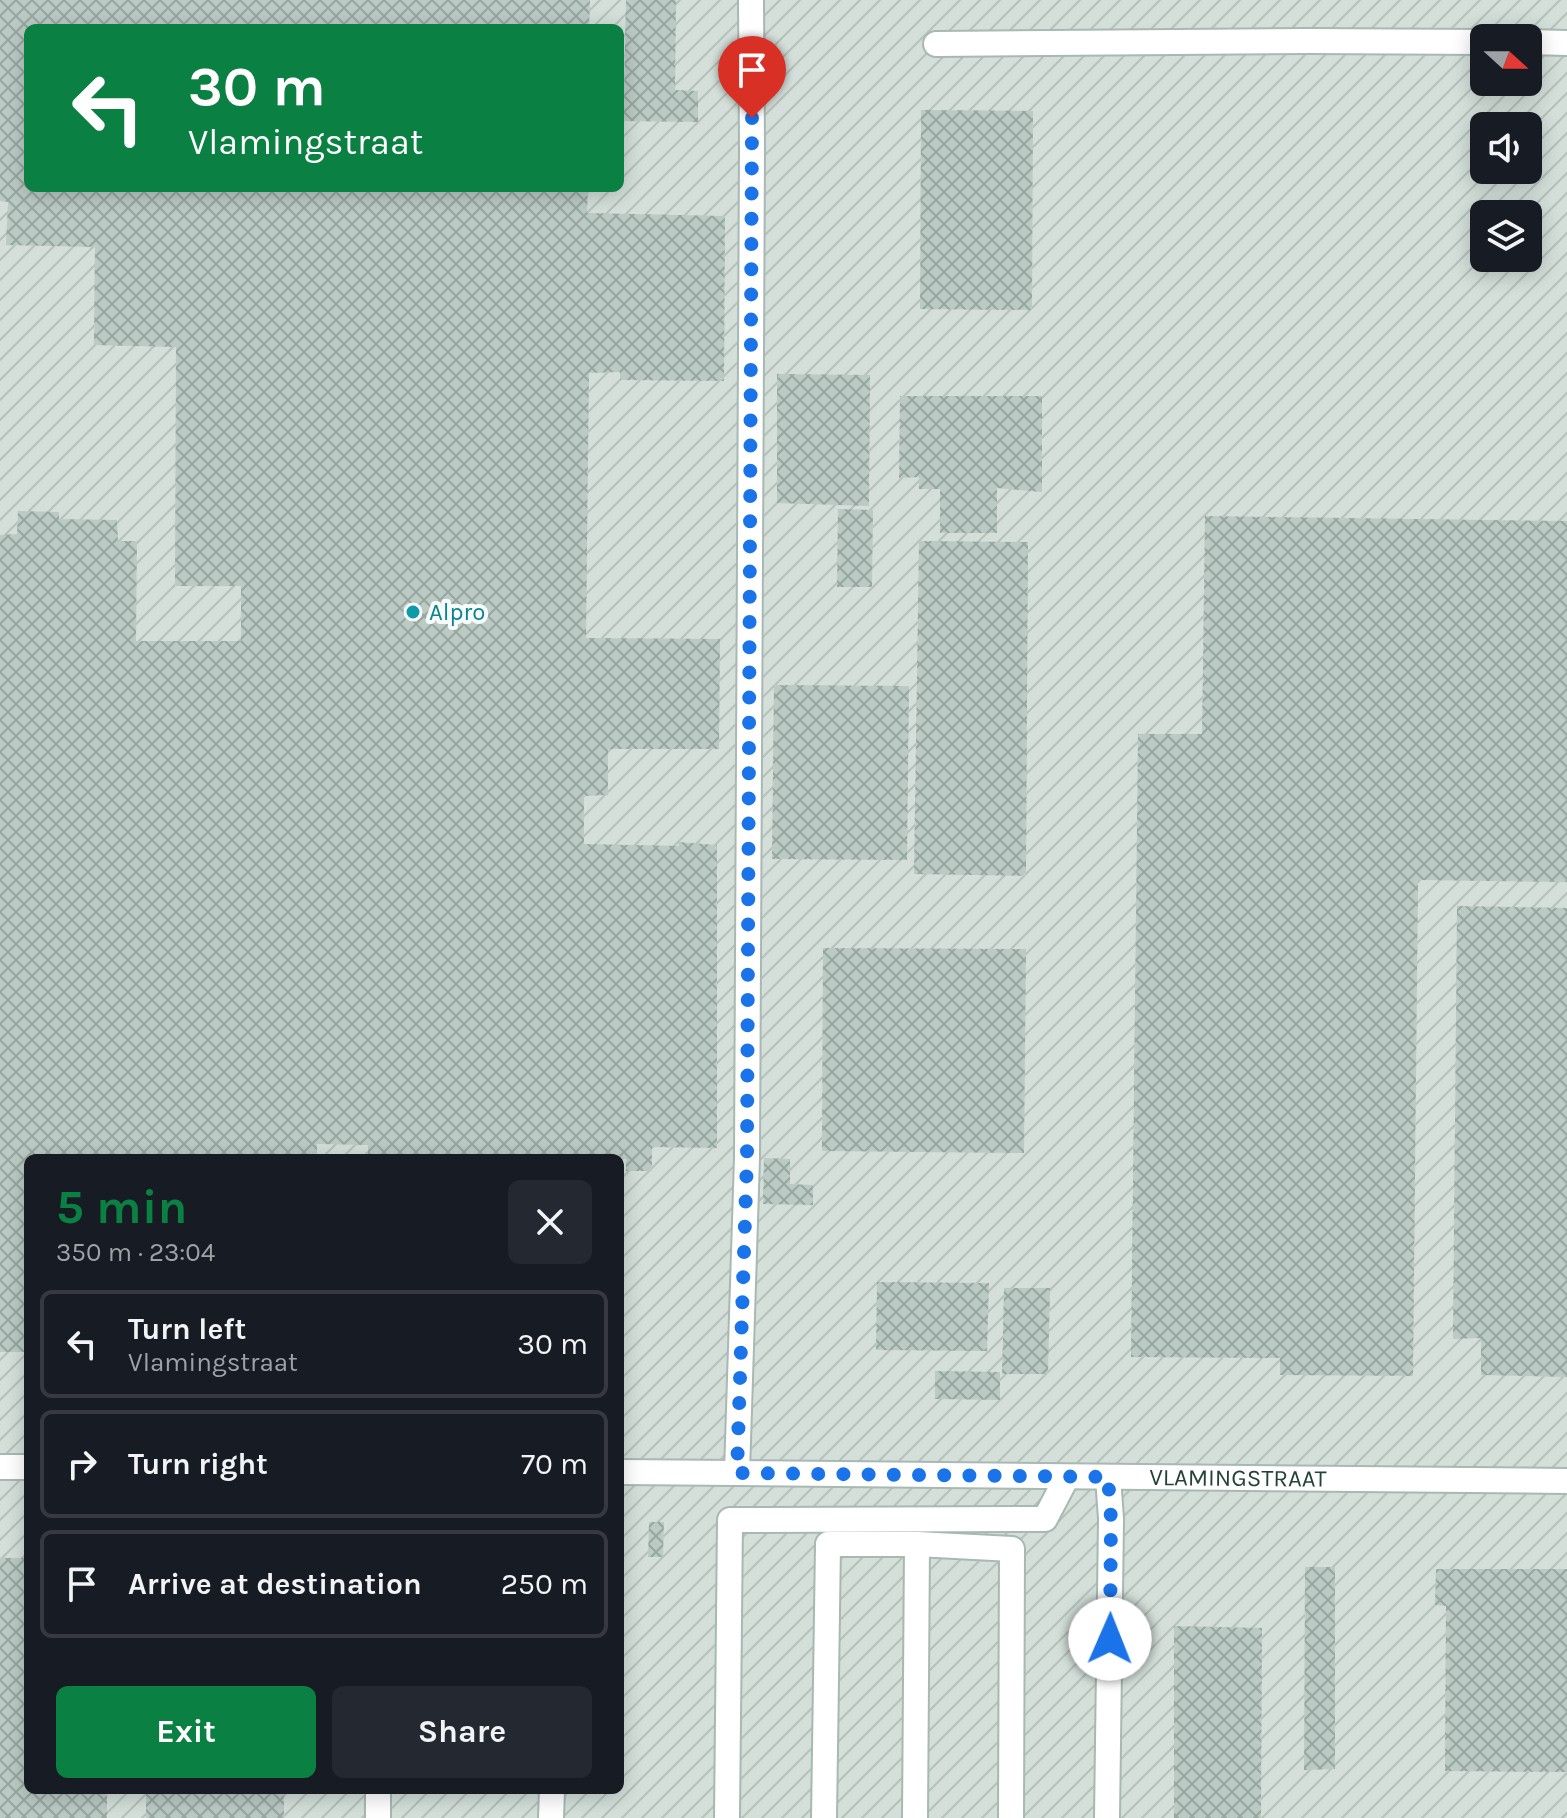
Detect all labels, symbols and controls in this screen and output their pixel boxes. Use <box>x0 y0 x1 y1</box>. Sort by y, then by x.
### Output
north arrow <box>1470 24 1542 96</box>
map controls <box>1470 24 1542 272</box>
pin <box>718 36 786 118</box>
icon: arrive <box>730 48 774 92</box>
text: 30 m <box>188 54 326 119</box>
icon: left <box>56 56 160 160</box>
button: sound <box>1470 112 1542 184</box>
text: Vlamingstraat <box>188 121 423 163</box>
button: layers <box>1470 200 1542 272</box>
place label: Alpro <box>429 598 485 626</box>
marker: Alpro <box>404 603 422 621</box>
text: 5 min <box>56 1179 187 1235</box>
button: close <box>508 1180 592 1264</box>
text: 350 m · 23:04 <box>56 1237 215 1268</box>
text: Turn left <box>128 1311 246 1347</box>
icon: left <box>60 1322 104 1366</box>
text: 30 m <box>517 1326 588 1362</box>
text: Vlamingstraat <box>128 1347 298 1378</box>
icon: right <box>60 1442 104 1486</box>
text: Turn right <box>128 1446 268 1482</box>
text: 70 m <box>521 1446 588 1482</box>
street label: VLAMINGSTRAAT <box>1149 1463 1327 1493</box>
icon: arrive <box>60 1562 104 1606</box>
text: Arrive at destination <box>128 1566 422 1602</box>
text: 250 m <box>501 1566 588 1602</box>
position arrow <box>1068 1597 1152 1681</box>
button: Exit <box>56 1686 316 1778</box>
button: Share <box>332 1686 592 1778</box>

